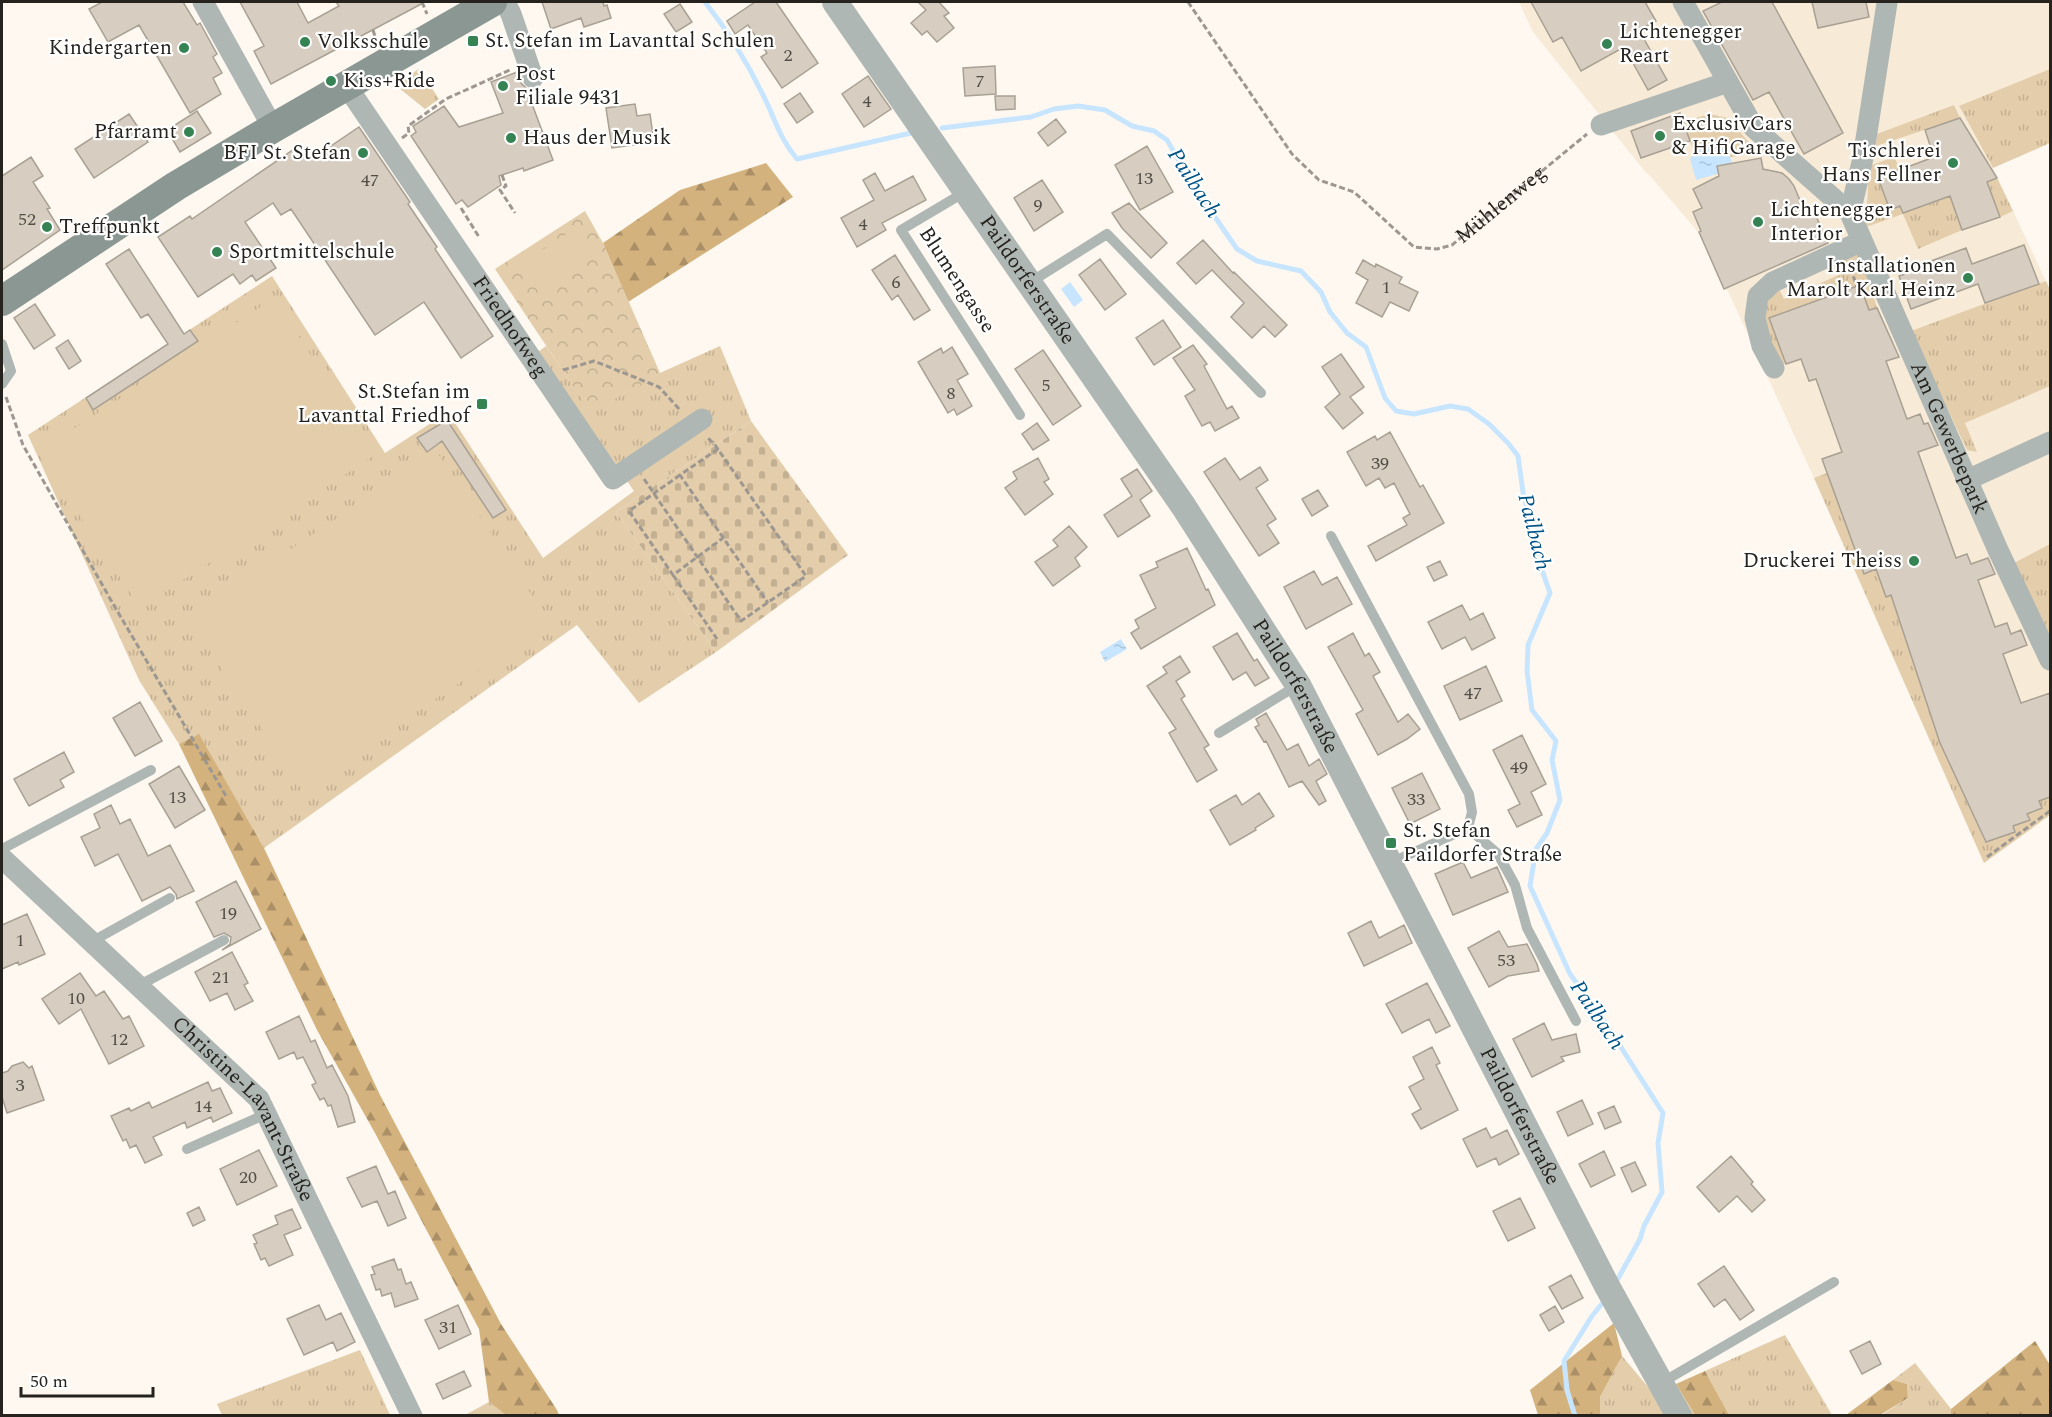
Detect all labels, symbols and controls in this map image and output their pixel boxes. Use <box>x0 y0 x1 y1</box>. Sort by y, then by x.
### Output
place label: Lichtenegger Reart <box>1619 16 1742 72</box>
place label: St. Stefan im Lavanttal Schulen <box>485 25 775 57</box>
place label: Volksschule <box>317 26 429 58</box>
place label: Kindergarten <box>48 32 172 64</box>
marker: St. Stefan im Lavanttal Schulen <box>466 34 480 48</box>
marker: Volksschule <box>298 35 312 49</box>
marker: Lichtenegger Reart <box>1600 37 1614 51</box>
marker: Kindergarten <box>177 41 191 55</box>
house number: 2 <box>784 42 793 69</box>
place label: Post Filiale 9431 <box>515 58 621 114</box>
place label: Kiss+Ride <box>343 65 435 97</box>
house number: 7 <box>976 68 985 95</box>
marker: Kiss+Ride <box>324 74 338 88</box>
marker: Post Filiale 9431 <box>496 79 510 93</box>
house number: 4 <box>863 88 872 115</box>
place label: ExclusivCars & HifiGarage <box>1672 108 1796 164</box>
place label: Pfarramt <box>94 116 177 148</box>
place label: Haus der Musik <box>523 122 671 154</box>
marker: Pfarramt <box>182 125 196 139</box>
marker: ExclusivCars & HifiGarage <box>1653 129 1667 143</box>
marker: Haus der Musik <box>504 131 518 145</box>
place label: Tischlerei Hans Fellner <box>1822 135 1941 191</box>
place label: BFI St. Stefan <box>223 137 351 169</box>
water label: Pailbach <box>1159 141 1229 225</box>
marker: BFI St. Stefan <box>356 146 370 160</box>
marker: Tischlerei Hans Fellner <box>1946 156 1960 170</box>
street label: Mühlenweg <box>1448 157 1554 252</box>
house number: 13 <box>1135 165 1153 192</box>
house number: 47 <box>361 167 379 194</box>
house number: 9 <box>1034 192 1043 219</box>
place label: Lichtenegger Interior <box>1770 194 1893 250</box>
house number: 52 <box>18 206 36 233</box>
street label: Paildorferstraße <box>971 209 1083 352</box>
place label: Treffpunkt <box>59 211 160 243</box>
house number: 4 <box>859 211 868 238</box>
marker: Lichtenegger Interior <box>1751 215 1765 229</box>
marker: Treffpunkt <box>40 220 54 234</box>
street label: Blumengasse <box>910 220 1004 340</box>
place label: Sportmittelschule <box>229 236 395 268</box>
marker: Sportmittelschule <box>210 245 224 259</box>
place label: Installationen Marolt Karl Heinz <box>1786 250 1956 306</box>
street label: Friedhofweg <box>464 269 556 384</box>
house number: 6 <box>892 269 901 296</box>
marker: Installationen Marolt Karl Heinz <box>1961 271 1975 285</box>
house number: 1 <box>1382 274 1391 301</box>
street label: Am Gewerbepark <box>1901 356 1997 520</box>
house number: 5 <box>1042 372 1051 399</box>
place label: St.Stefan im Lavanttal Friedhof <box>298 376 472 432</box>
house number: 8 <box>947 380 956 407</box>
marker: St.Stefan im Lavanttal Friedhof <box>475 397 489 411</box>
house number: 39 <box>1371 450 1389 477</box>
water label: Pailbach <box>1509 490 1559 574</box>
place label: Druckerei Theiss <box>1743 545 1902 577</box>
marker: Druckerei Theiss <box>1907 554 1921 568</box>
street label: Paildorferstraße <box>1244 612 1347 760</box>
house number: 47 <box>1464 680 1482 707</box>
house number: 49 <box>1510 754 1528 781</box>
house number: 13 <box>168 784 186 811</box>
house number: 33 <box>1407 786 1425 813</box>
place label: St. Stefan Paildorfer Straße <box>1403 815 1562 871</box>
marker: St. Stefan Paildorfer Straße <box>1384 836 1398 850</box>
house number: 19 <box>219 900 237 927</box>
house number: 1 <box>16 927 25 954</box>
house number: 53 <box>1497 947 1515 974</box>
house number: 21 <box>212 964 230 991</box>
water label: Pailbach <box>1561 973 1633 1057</box>
house number: 10 <box>67 985 85 1012</box>
street label: Christine-Lavant-Straße <box>164 1009 322 1207</box>
house number: 12 <box>110 1026 128 1053</box>
street label: Paildorferstraße <box>1471 1041 1569 1191</box>
house number: 3 <box>16 1072 25 1099</box>
house number: 14 <box>194 1093 212 1120</box>
house number: 20 <box>239 1164 257 1191</box>
house number: 31 <box>439 1314 457 1341</box>
scale bar <box>21 1360 153 1398</box>
text: 50 m <box>30 1368 68 1395</box>

